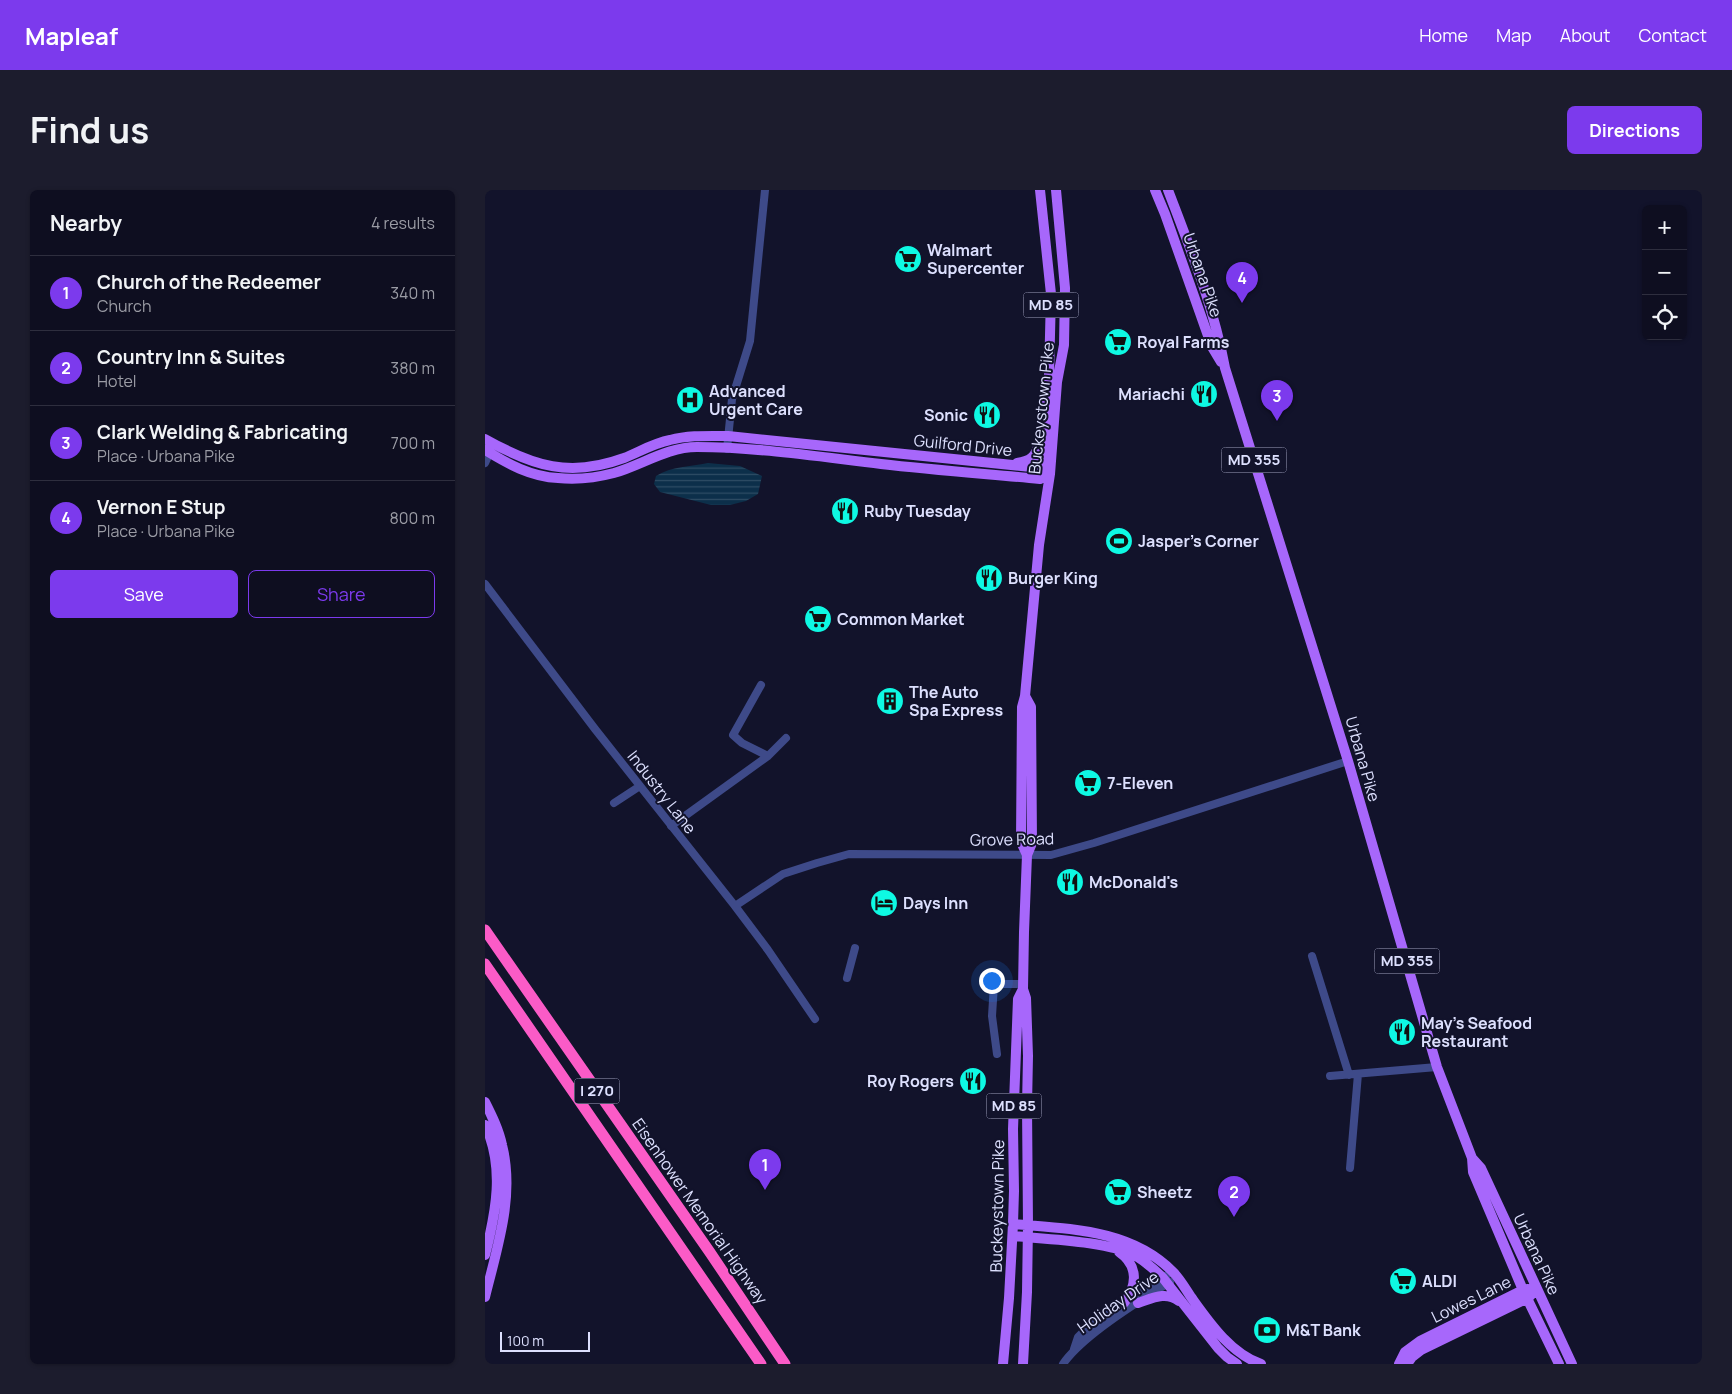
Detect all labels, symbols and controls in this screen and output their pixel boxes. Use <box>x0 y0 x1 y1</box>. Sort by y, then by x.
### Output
text: Mapleaf <box>25 19 118 52</box>
text: Home <box>1419 23 1468 47</box>
text: Map <box>1496 23 1532 47</box>
text: About <box>1560 23 1610 47</box>
text: Contact <box>1638 23 1707 47</box>
text: Find us <box>30 106 149 154</box>
button: Directions <box>1567 106 1702 154</box>
map controls <box>1642 205 1687 340</box>
button: + <box>1642 205 1687 250</box>
text: Nearby <box>50 209 122 237</box>
text: 4 results <box>371 212 435 234</box>
street label: Urbana Pike <box>1178 230 1228 320</box>
place label: Walmart Supercenter <box>927 239 1024 279</box>
supermarket icon: Walmart Supercenter <box>893 244 923 274</box>
button: − <box>1642 250 1687 295</box>
pin: 4 <box>1226 262 1258 303</box>
text: Church of the Redeemer <box>97 269 321 295</box>
text: 1 <box>62 282 70 304</box>
text: 340 m <box>390 282 435 304</box>
road number: MD 85 <box>1023 292 1079 318</box>
text: Church <box>97 295 151 317</box>
button: locate <box>1642 295 1687 340</box>
supermarket icon: Royal Farms <box>1103 327 1133 357</box>
place label: Royal Farms <box>1137 331 1230 353</box>
street label: Buckeystown Pike <box>1023 341 1059 475</box>
text: Country Inn & Suites <box>97 344 285 370</box>
text: 2 <box>61 357 71 379</box>
text: 380 m <box>390 357 435 379</box>
text: Hotel <box>97 370 137 392</box>
restaurant icon: Mariachi <box>1189 379 1219 409</box>
place label: Advanced Urgent Care <box>709 380 803 420</box>
pin: 3 <box>1261 380 1293 421</box>
place label: Mariachi <box>1118 383 1185 405</box>
hospital icon: Advanced Urgent Care <box>675 385 705 415</box>
restaurant icon: Sonic <box>972 400 1002 430</box>
place label: Sonic <box>924 404 968 426</box>
text: Clark Welding & Fabricating <box>97 419 348 445</box>
street label: Guilford Drive <box>913 429 1013 461</box>
text: 3 <box>61 432 71 454</box>
text: 700 m <box>391 432 435 454</box>
text: Place · Urbana Pike <box>97 445 235 467</box>
road number: MD 355 <box>1221 448 1287 472</box>
text: Vernon E Stup <box>97 494 225 520</box>
restaurant icon: Ruby Tuesday <box>830 496 860 526</box>
place label: Ruby Tuesday <box>864 500 971 522</box>
text: 4 <box>61 507 71 529</box>
text: 800 m <box>389 507 435 529</box>
text: Place · Urbana Pike <box>97 520 235 542</box>
sports icon: Jasper's Corner <box>1104 526 1134 556</box>
place label: Jasper's Corner <box>1138 530 1259 552</box>
restaurant icon: Burger King <box>974 563 1004 593</box>
place label: Burger King <box>1008 567 1098 589</box>
button: Save <box>50 570 238 618</box>
button: Share <box>248 570 435 618</box>
supermarket icon: Common Market <box>803 604 833 634</box>
place label: Common Market <box>837 608 965 630</box>
place label: The Auto Spa Express <box>909 681 1003 721</box>
building icon: The Auto Spa Express <box>875 686 905 716</box>
street label: Urbana Pike <box>1340 714 1386 804</box>
street label: Industry Lane <box>623 746 701 838</box>
supermarket icon: 7-Eleven <box>1073 768 1103 798</box>
place label: 7-Eleven <box>1107 772 1173 794</box>
street label: Grove Road <box>970 827 1054 851</box>
restaurant icon: McDonald's <box>1055 867 1085 897</box>
place label: McDonald's <box>1089 871 1178 893</box>
hotel icon: Days Inn <box>869 888 899 918</box>
place label: Days Inn <box>903 892 968 914</box>
road number: MD 355 <box>1375 948 1439 974</box>
your location <box>979 968 1005 994</box>
place label: May's Seafood Restaurant <box>1421 1012 1532 1052</box>
restaurant icon: May's Seafood Restaurant <box>1387 1017 1417 1047</box>
restaurant icon: Roy Rogers <box>958 1066 988 1096</box>
place label: Roy Rogers <box>867 1070 954 1092</box>
road number: I 270 <box>575 1078 619 1104</box>
road number: MD 85 <box>987 1094 1041 1118</box>
street label: Eisenhower Memorial Highway <box>627 1114 773 1309</box>
street label: Buckeystown Pike <box>985 1139 1009 1273</box>
pin: 1 <box>749 1149 781 1190</box>
pin: 2 <box>1218 1176 1250 1217</box>
supermarket icon: Sheetz <box>1103 1177 1133 1207</box>
place label: Sheetz <box>1137 1181 1192 1203</box>
street label: Urbana Pike <box>1509 1210 1565 1298</box>
street label: Holiday Drive <box>1073 1266 1163 1338</box>
supermarket icon: ALDI <box>1388 1266 1418 1296</box>
place label: ALDI <box>1422 1270 1457 1292</box>
street label: Lowes Lane <box>1427 1270 1515 1328</box>
bank icon: M&T Bank <box>1252 1315 1282 1345</box>
place label: M&T Bank <box>1286 1319 1361 1341</box>
scale bar <box>500 1329 590 1352</box>
text: 100 m <box>507 1331 544 1350</box>

